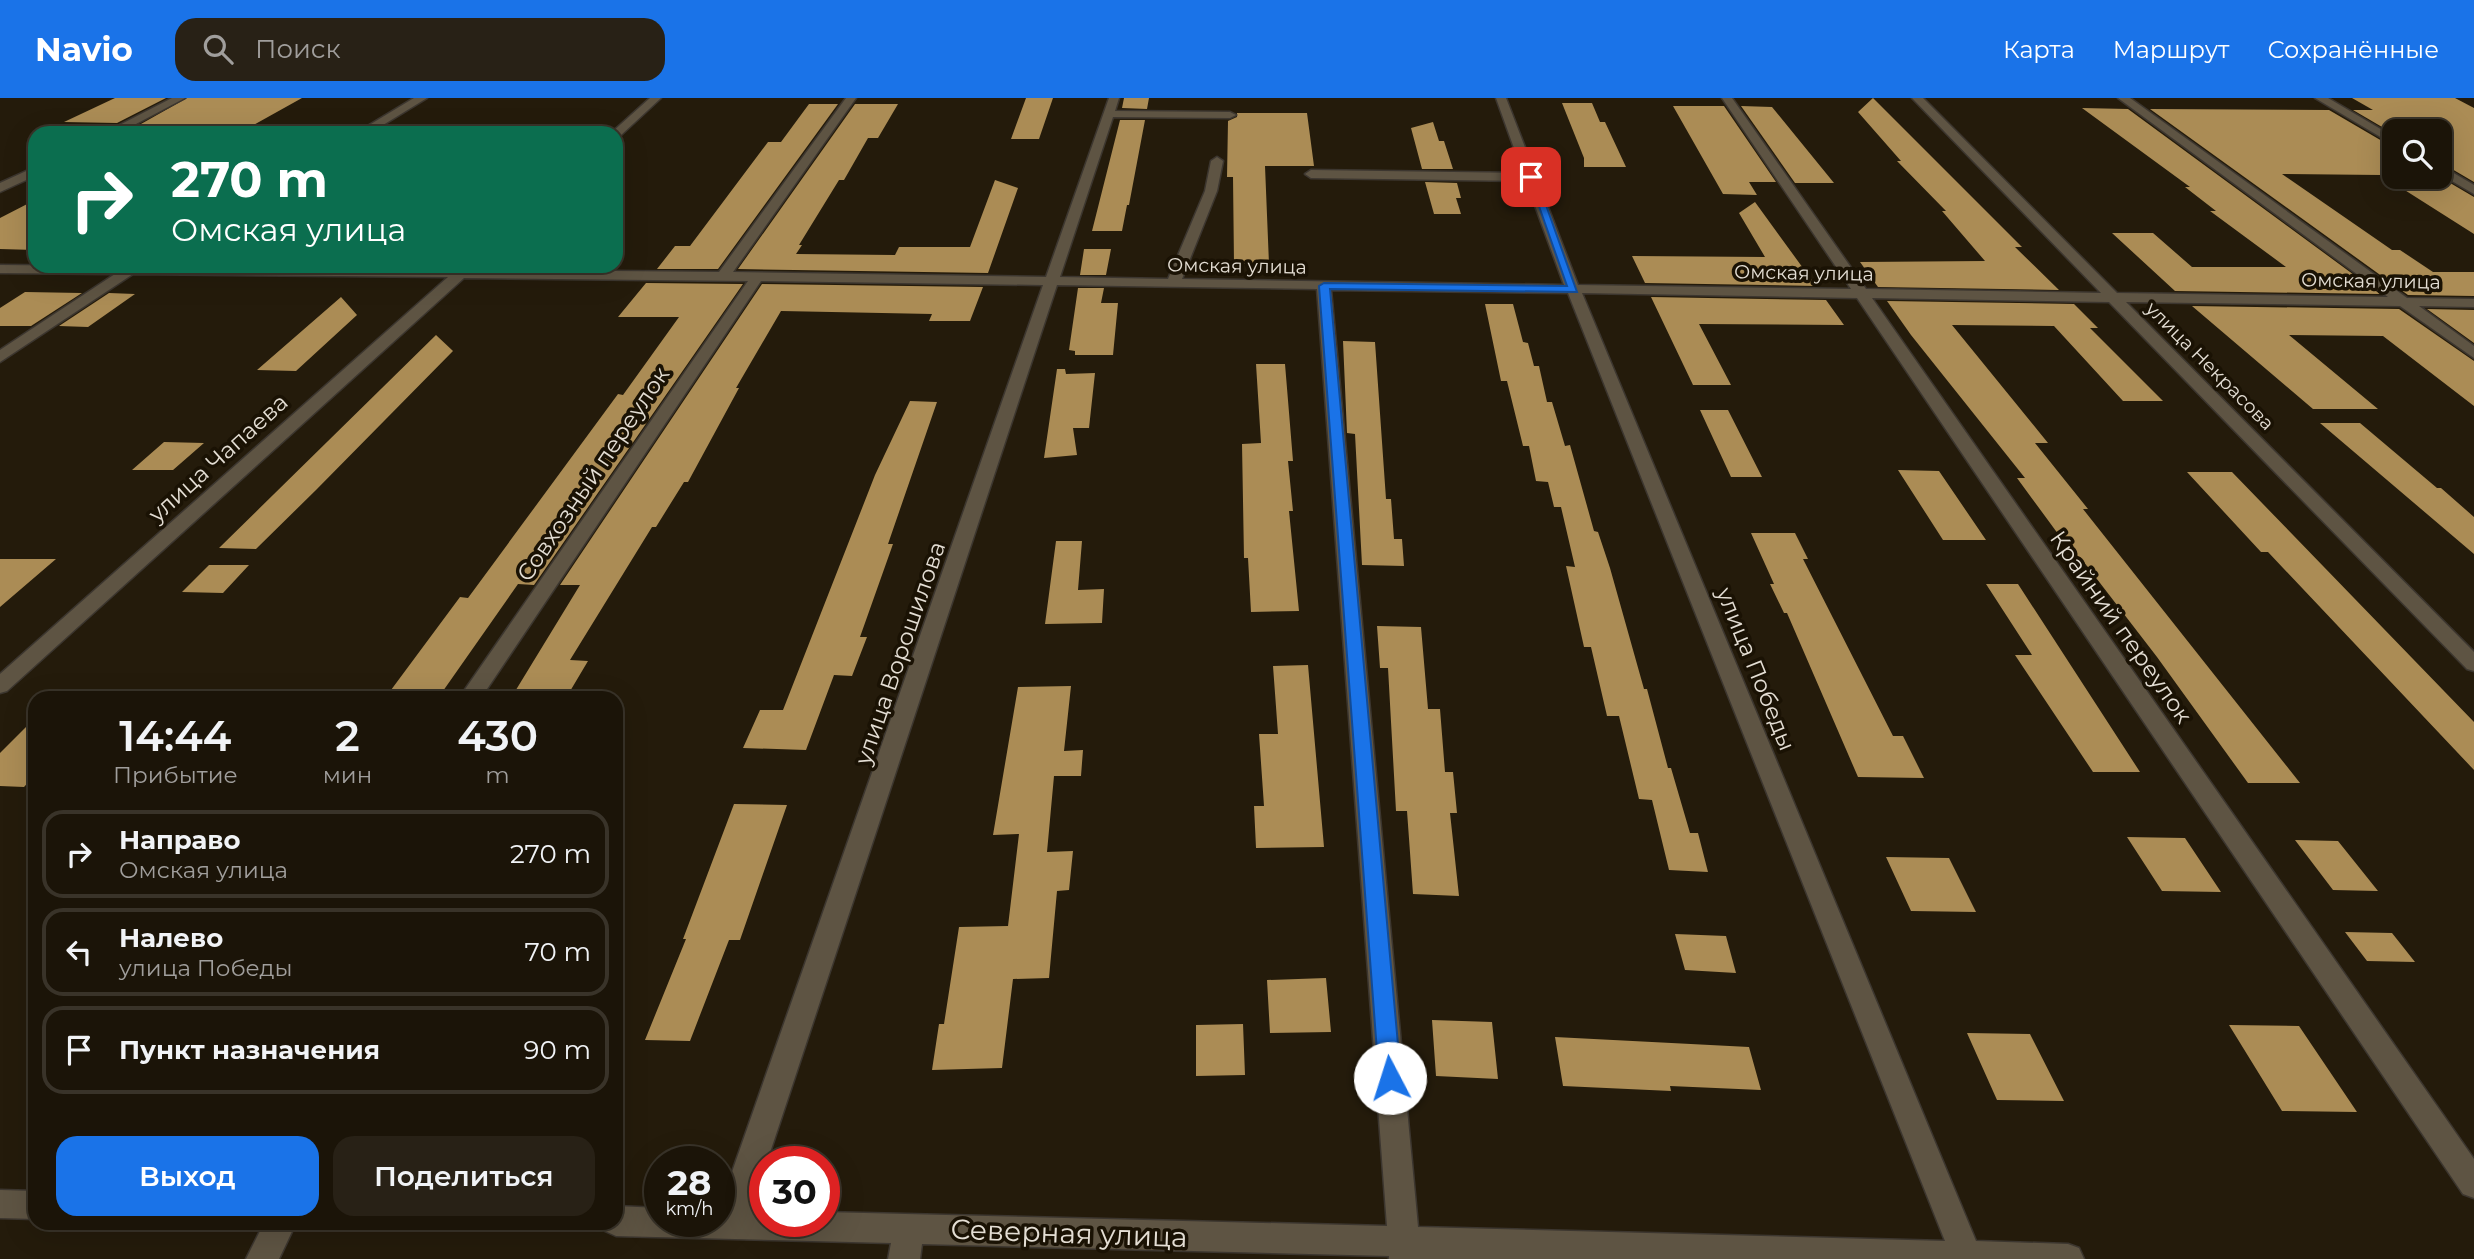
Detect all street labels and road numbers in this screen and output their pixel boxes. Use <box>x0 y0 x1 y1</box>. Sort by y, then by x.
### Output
street label: Омская улица <box>1167 253 1307 279</box>
street label: Омская улица <box>1734 260 1874 286</box>
street label: Омская улица <box>2301 268 2441 294</box>
street label: улица Некрасова <box>2140 296 2279 435</box>
street label: Совхозный переулок <box>511 361 676 587</box>
street label: улица Чапаева <box>142 388 294 529</box>
street label: Крайний переулок <box>2044 525 2198 729</box>
street label: улица Ворошилова <box>848 538 951 769</box>
street label: улица Победы <box>1710 582 1801 755</box>
street label: Северная улица <box>950 1212 1188 1254</box>

